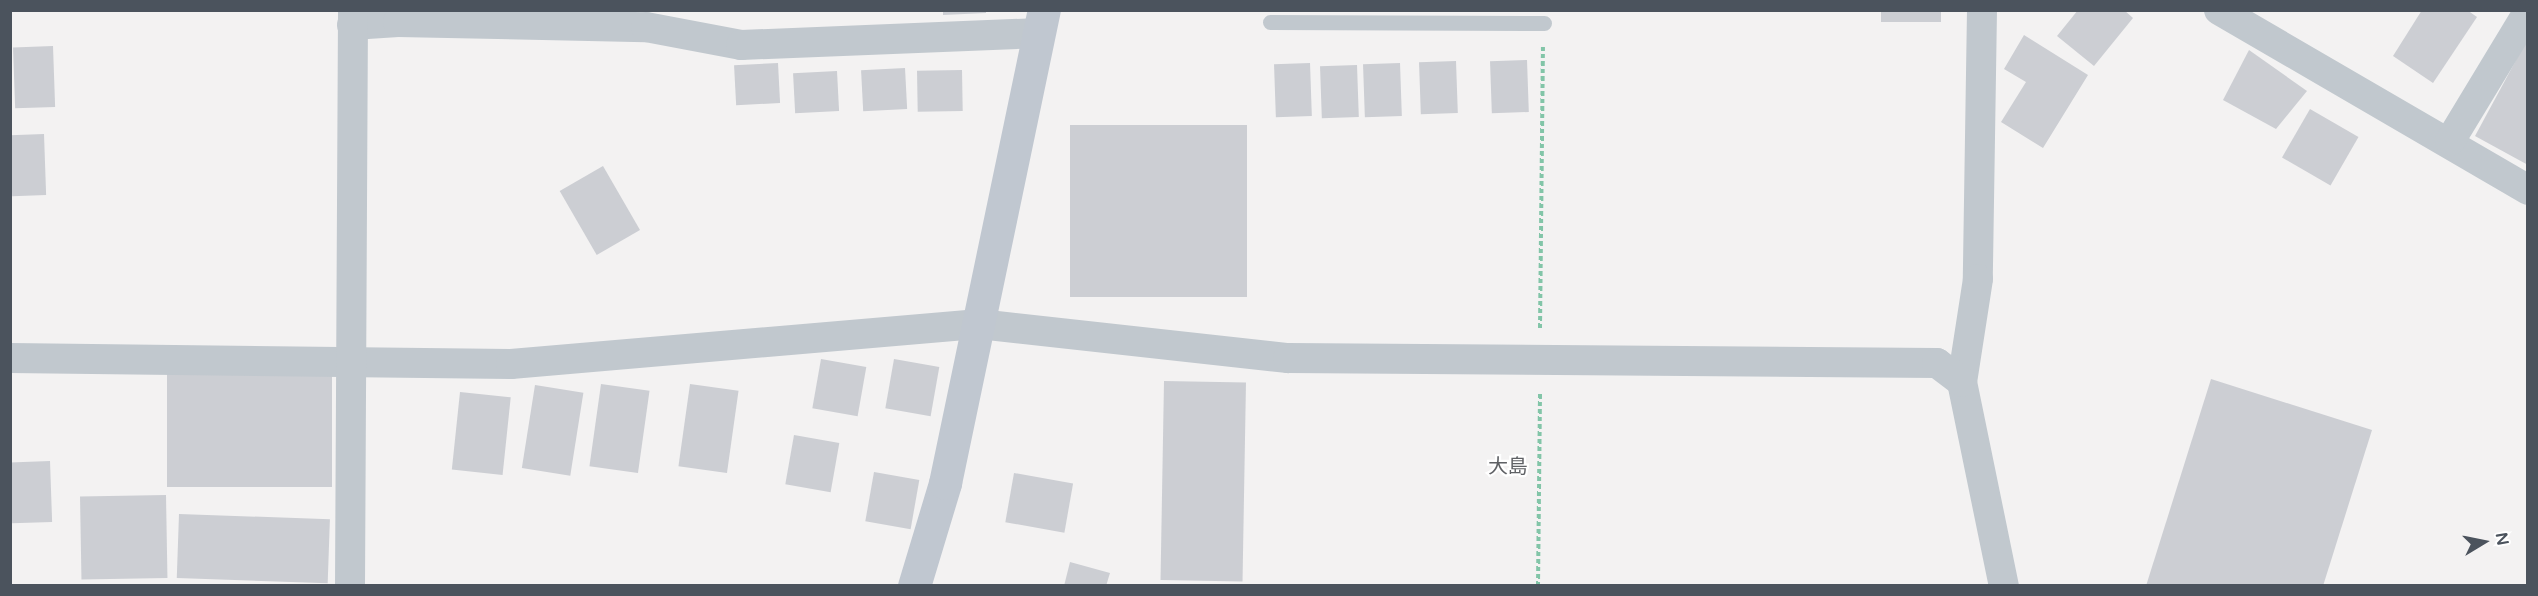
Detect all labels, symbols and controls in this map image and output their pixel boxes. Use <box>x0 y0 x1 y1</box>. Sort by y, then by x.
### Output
district label: 大島 <box>1488 455 1528 479</box>
north arrow <box>2454 512 2514 572</box>
text: N <box>2491 531 2513 547</box>

